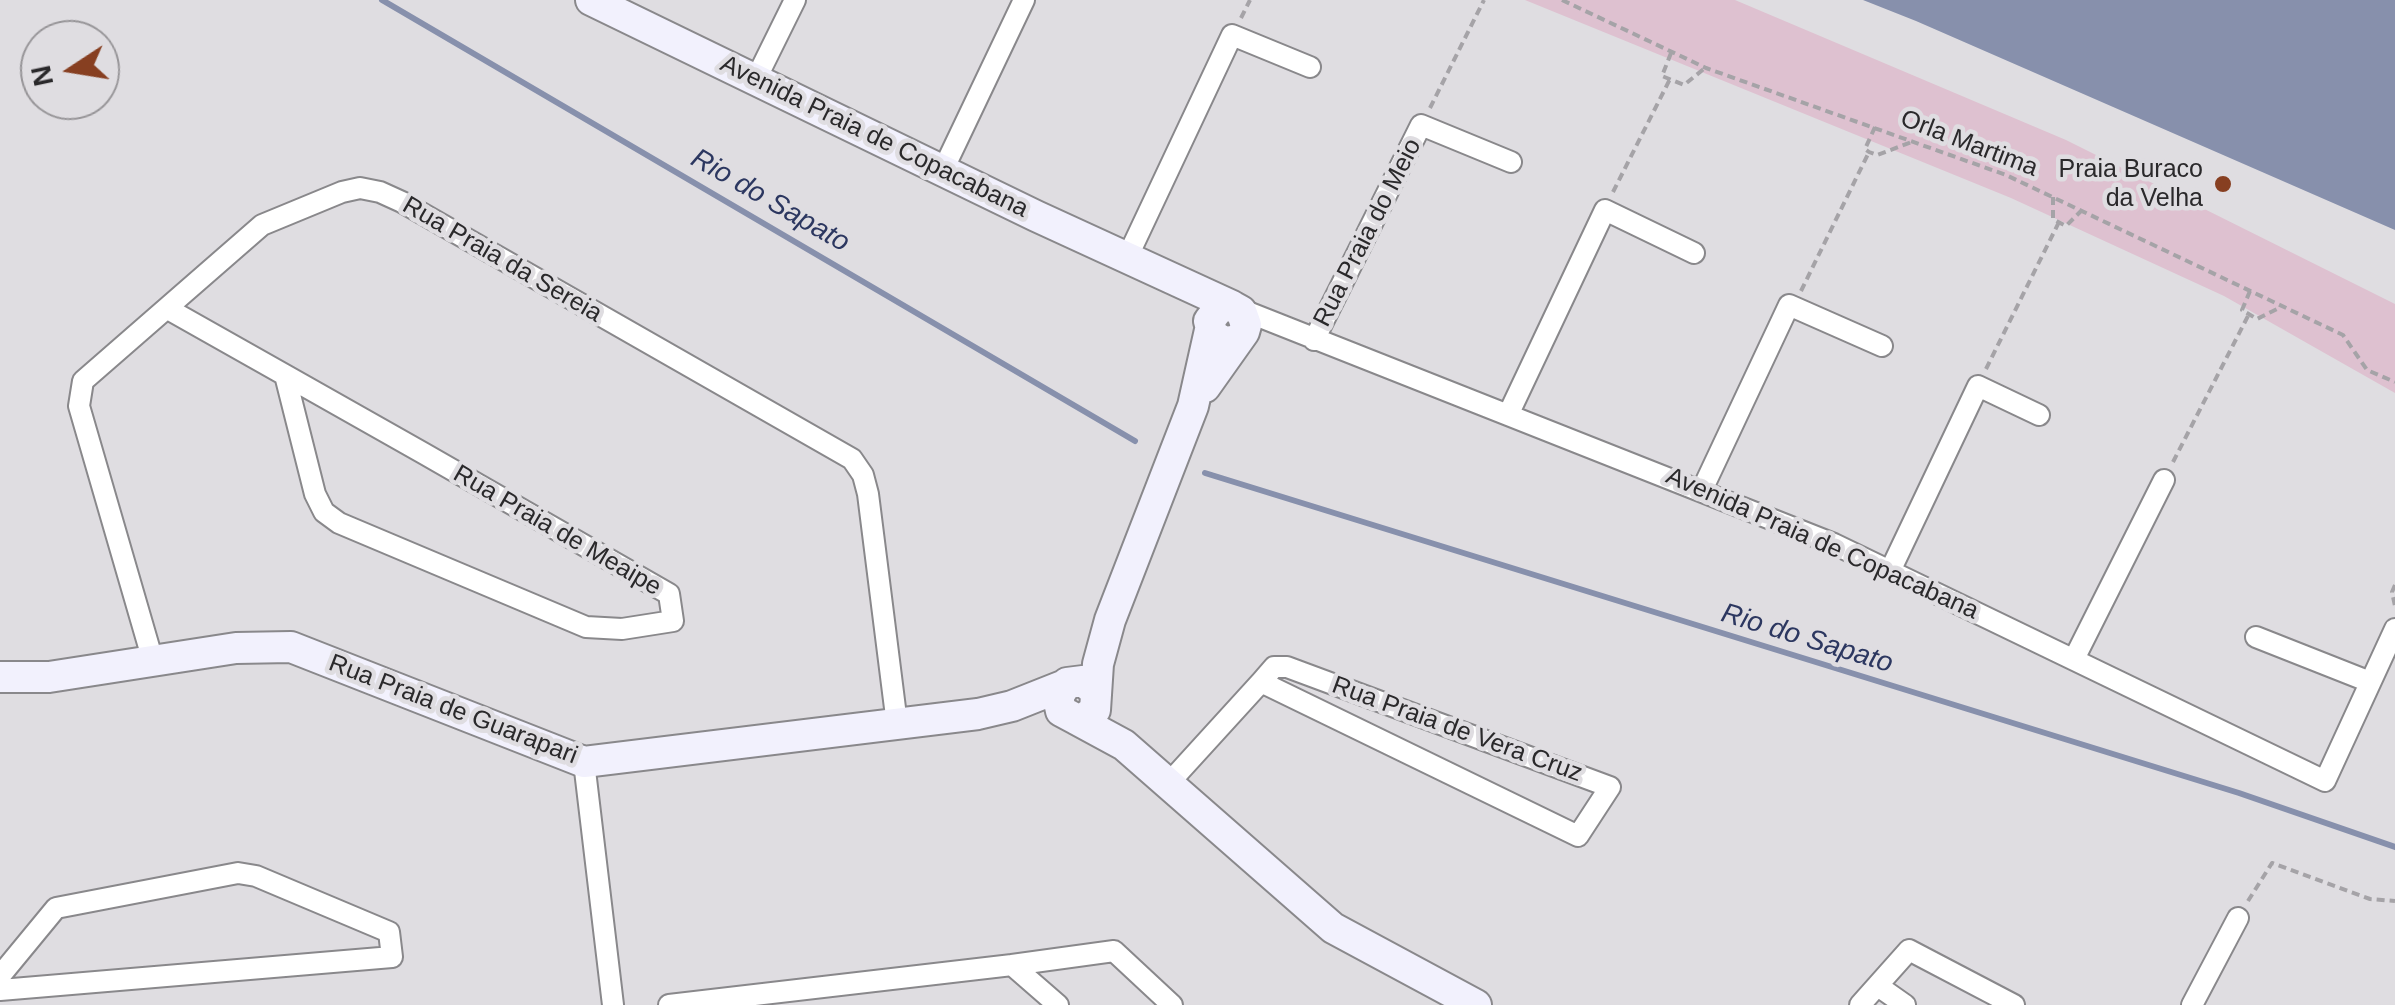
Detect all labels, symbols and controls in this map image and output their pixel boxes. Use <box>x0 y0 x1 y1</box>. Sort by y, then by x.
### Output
north arrow <box>20 20 120 120</box>
street label: Avenida Praia de Copacabana <box>715 49 1033 225</box>
text: N <box>25 63 59 89</box>
street label: Orla Martima <box>1896 104 2042 184</box>
street label: Rua Praia do Meio <box>1308 134 1428 332</box>
water label: Rio do Sapato <box>685 142 855 260</box>
place label: Praia Buraco da Velha <box>2058 155 2203 214</box>
marker: Praia Buraco da Velha <box>2212 173 2234 195</box>
street label: Rua Praia da Sereia <box>397 191 607 329</box>
street label: Rua Praia de Meaipe <box>448 459 666 603</box>
street label: Avenida Praia de Copacabana <box>1661 461 1983 627</box>
water label: Rio do Sapato <box>1717 597 1897 681</box>
street label: Rua Praia de Guarapari <box>324 649 582 771</box>
street label: Rua Praia de Vera Cruz <box>1328 671 1586 789</box>

